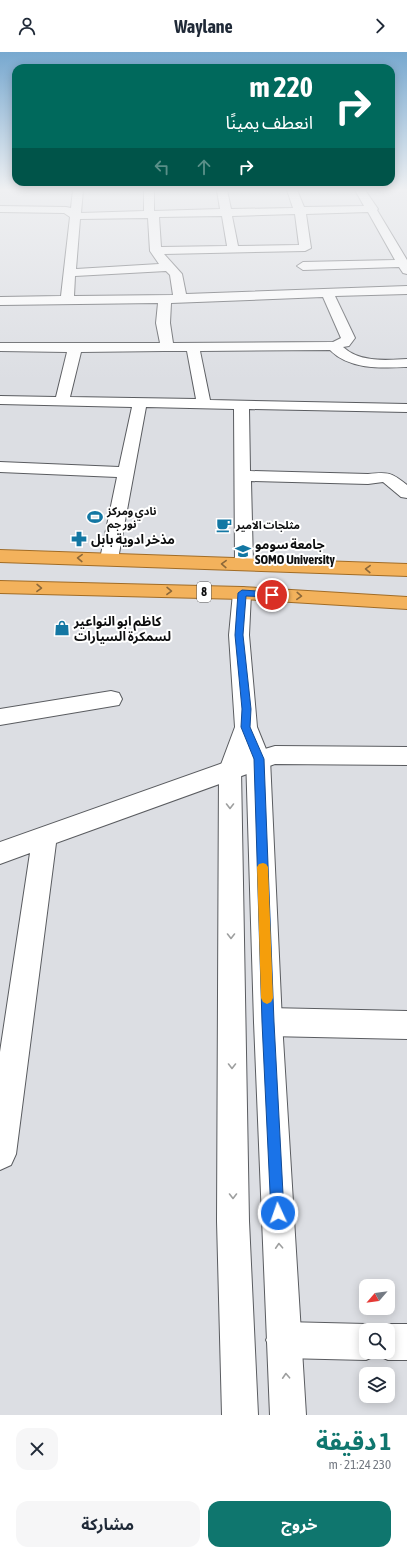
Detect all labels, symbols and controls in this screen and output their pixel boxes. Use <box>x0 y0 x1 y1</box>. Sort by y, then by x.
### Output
icon: person <box>16 15 38 37</box>
icon: forward <box>369 15 391 37</box>
text: Waylane <box>174 16 233 37</box>
text: 220 m <box>250 71 313 103</box>
icon: right <box>327 80 379 132</box>
text: انعطف يمينًا <box>226 112 313 133</box>
icon: left <box>151 156 173 178</box>
icon: ahead <box>193 156 215 178</box>
icon: right <box>235 156 257 178</box>
place label: نادي ومركز نور جم <box>106 505 157 533</box>
sports icon: نادي ومركز نور جم <box>86 508 104 526</box>
cafe icon: مثلجات الامير <box>215 516 233 534</box>
place label: مثلجات الامير <box>235 519 300 532</box>
pharmacy icon: مذخر ادوية بابل <box>70 530 88 548</box>
place label: مذخر ادوية بابل <box>91 532 175 547</box>
place label: جامعة سومو SOMO University <box>255 537 335 567</box>
school or university icon: جامعة سومو SOMO University <box>234 542 252 560</box>
one-way arrow <box>77 554 83 563</box>
one-way arrow <box>221 559 227 568</box>
one-way arrow <box>365 565 371 573</box>
pin <box>255 578 289 612</box>
road number: 8 <box>197 582 211 602</box>
one-way arrow <box>36 584 42 592</box>
icon: arrive <box>261 584 283 606</box>
one-way arrow <box>166 587 172 595</box>
one-way arrow <box>296 592 302 601</box>
place label: كاظم ابو النواعير لسمكرة السيارات <box>73 614 171 644</box>
shop icon: كاظم ابو النواعير لسمكرة السيارات <box>53 619 71 637</box>
one-way arrow <box>226 803 234 809</box>
one-way arrow <box>227 933 235 939</box>
one-way arrow <box>228 1063 236 1069</box>
position arrow <box>257 1192 299 1234</box>
one-way arrow <box>229 1193 237 1199</box>
one-way arrow <box>275 1243 284 1249</box>
north arrow <box>359 1279 395 1315</box>
map controls <box>359 1279 395 1403</box>
button: search <box>359 1323 395 1359</box>
button: layers <box>359 1367 395 1403</box>
one-way arrow <box>282 1373 290 1379</box>
button: close <box>16 1428 58 1470</box>
text: 1 دقيقة <box>316 1428 391 1455</box>
text: 230 m · 21:24 <box>328 1457 391 1472</box>
button: مشاركة <box>16 1501 200 1547</box>
button: خروج <box>208 1501 391 1547</box>

